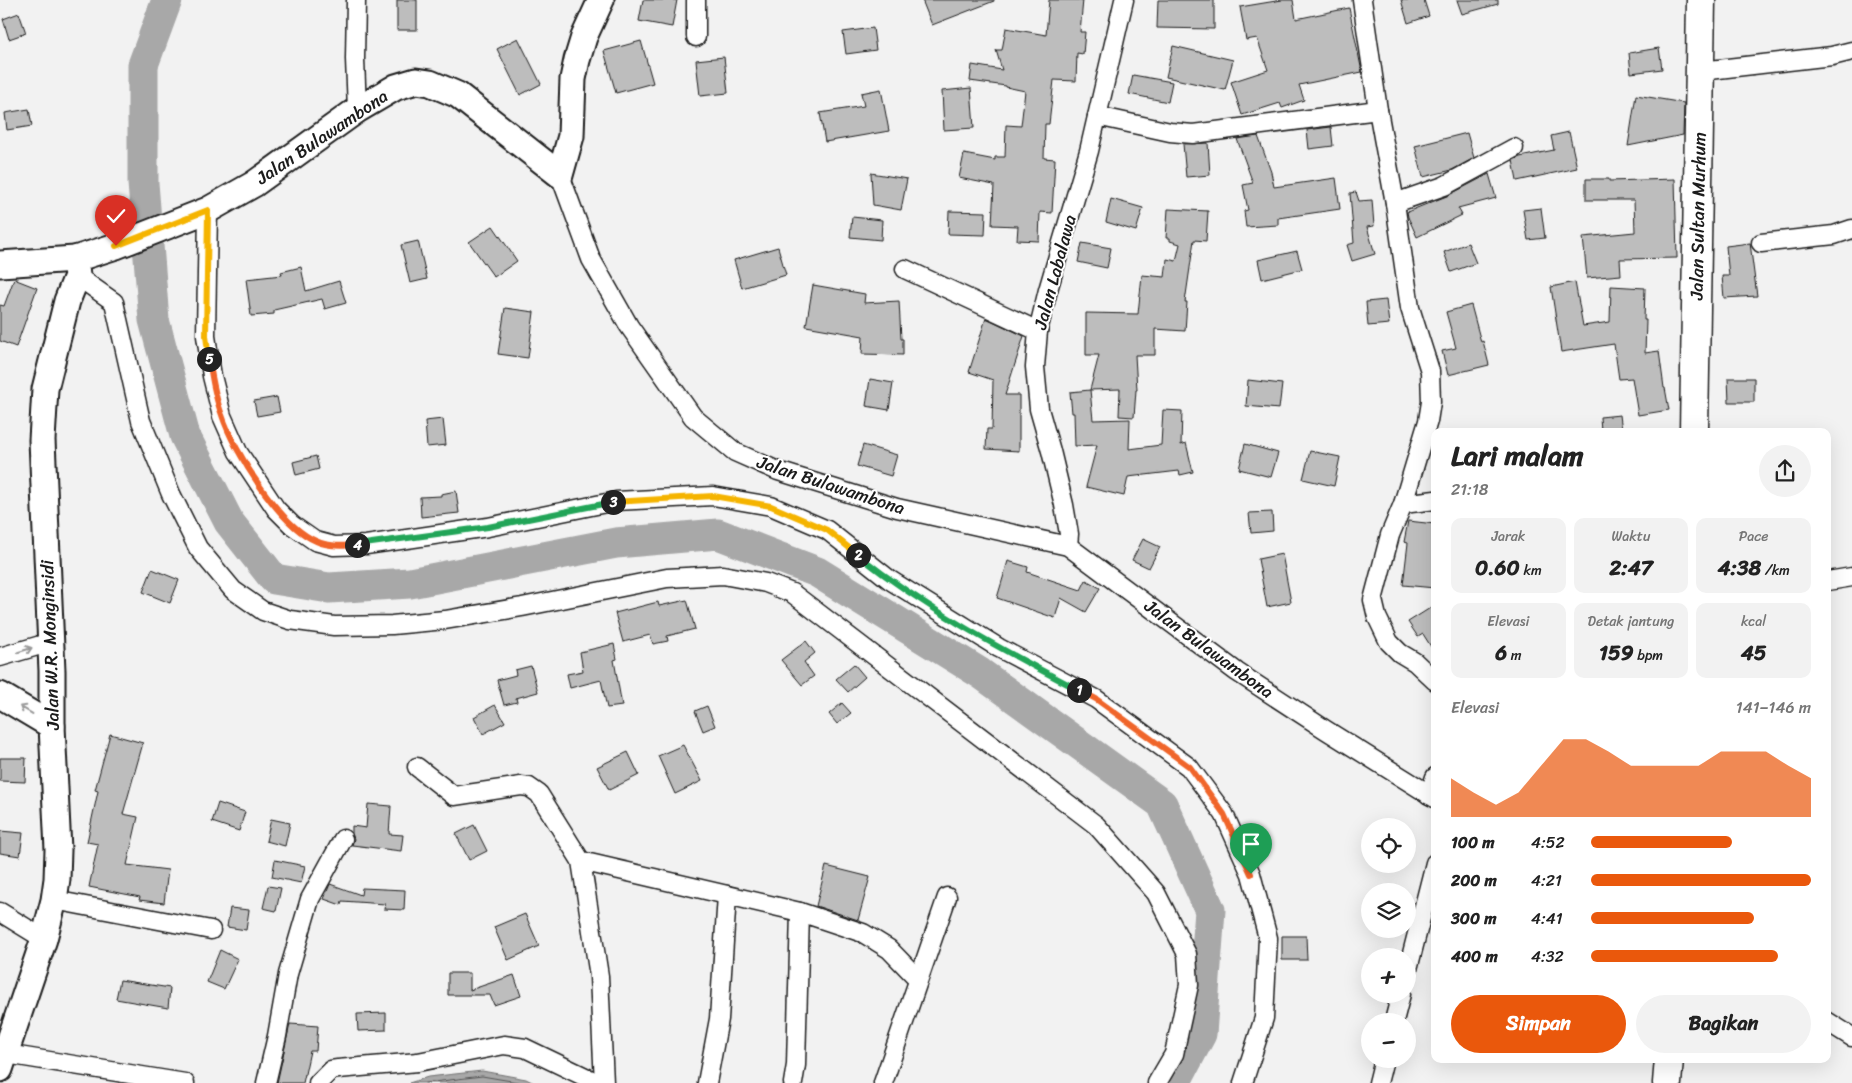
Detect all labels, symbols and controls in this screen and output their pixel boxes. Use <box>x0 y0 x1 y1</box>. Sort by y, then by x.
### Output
street label: Jalan Bulawambona <box>248 81 395 194</box>
street label: Jalan Sultan Murhum <box>1681 132 1715 301</box>
pin <box>95 195 137 246</box>
icon: check <box>102 202 130 230</box>
street label: Jalan Labalawa <box>1024 211 1086 334</box>
pin: 5 <box>196 346 222 372</box>
text: 5 <box>205 347 214 372</box>
text: Lari malam <box>1451 431 1584 480</box>
button: share <box>1759 445 1811 497</box>
street label: Jalan Bulawambona <box>752 446 909 524</box>
text: 21:18 <box>1451 475 1488 504</box>
pin: 3 <box>600 490 626 514</box>
text: 3 <box>610 490 617 515</box>
text: Jarak <box>1491 524 1525 549</box>
text: Waktu <box>1612 524 1650 549</box>
text: Pace <box>1739 524 1769 549</box>
pin: 4 <box>344 532 370 558</box>
text: 4 <box>353 533 362 558</box>
pin: 2 <box>846 542 870 568</box>
text: 2 <box>854 543 863 568</box>
text: 0.60 <box>1475 549 1520 587</box>
text: 2:47 <box>1609 549 1653 587</box>
text: 4:38 <box>1717 549 1761 587</box>
street label: Jalan W.R. Monginsidi <box>31 558 69 732</box>
text: km <box>1520 558 1542 583</box>
text: /km <box>1761 558 1790 583</box>
street label: Jalan Bulawambona <box>1137 590 1281 707</box>
text: Elevasi <box>1487 609 1529 634</box>
text: Detak jantung <box>1588 609 1674 634</box>
text: kcal <box>1741 609 1766 634</box>
text: 6 <box>1495 634 1507 672</box>
text: 159 <box>1599 634 1634 672</box>
text: 45 <box>1741 634 1767 672</box>
text: m <box>1507 643 1522 668</box>
text: bpm <box>1634 643 1663 668</box>
one-way arrow <box>17 644 33 654</box>
pin: 1 <box>1066 678 1092 702</box>
text: 1 <box>1076 678 1083 703</box>
text: Elevasi <box>1451 693 1499 722</box>
text: 141–146 m <box>1736 693 1811 722</box>
one-way arrow <box>19 705 33 715</box>
map controls <box>1361 818 1416 1068</box>
button: locate <box>1361 818 1416 873</box>
pin <box>1230 823 1272 874</box>
text: 100 m <box>1451 828 1495 857</box>
text: 4:52 <box>1531 828 1565 857</box>
icon: arrive <box>1237 830 1265 858</box>
text: 200 m <box>1451 866 1497 895</box>
text: 4:21 <box>1531 866 1562 895</box>
button: layers <box>1361 883 1416 938</box>
text: 300 m <box>1451 904 1496 933</box>
text: 4:41 <box>1531 904 1563 933</box>
text: 400 m <box>1451 942 1498 971</box>
text: 4:32 <box>1531 942 1564 971</box>
button: + <box>1361 948 1416 1003</box>
button: Simpan <box>1451 995 1626 1053</box>
button: Bagikan <box>1636 995 1811 1053</box>
button: − <box>1361 1013 1416 1068</box>

